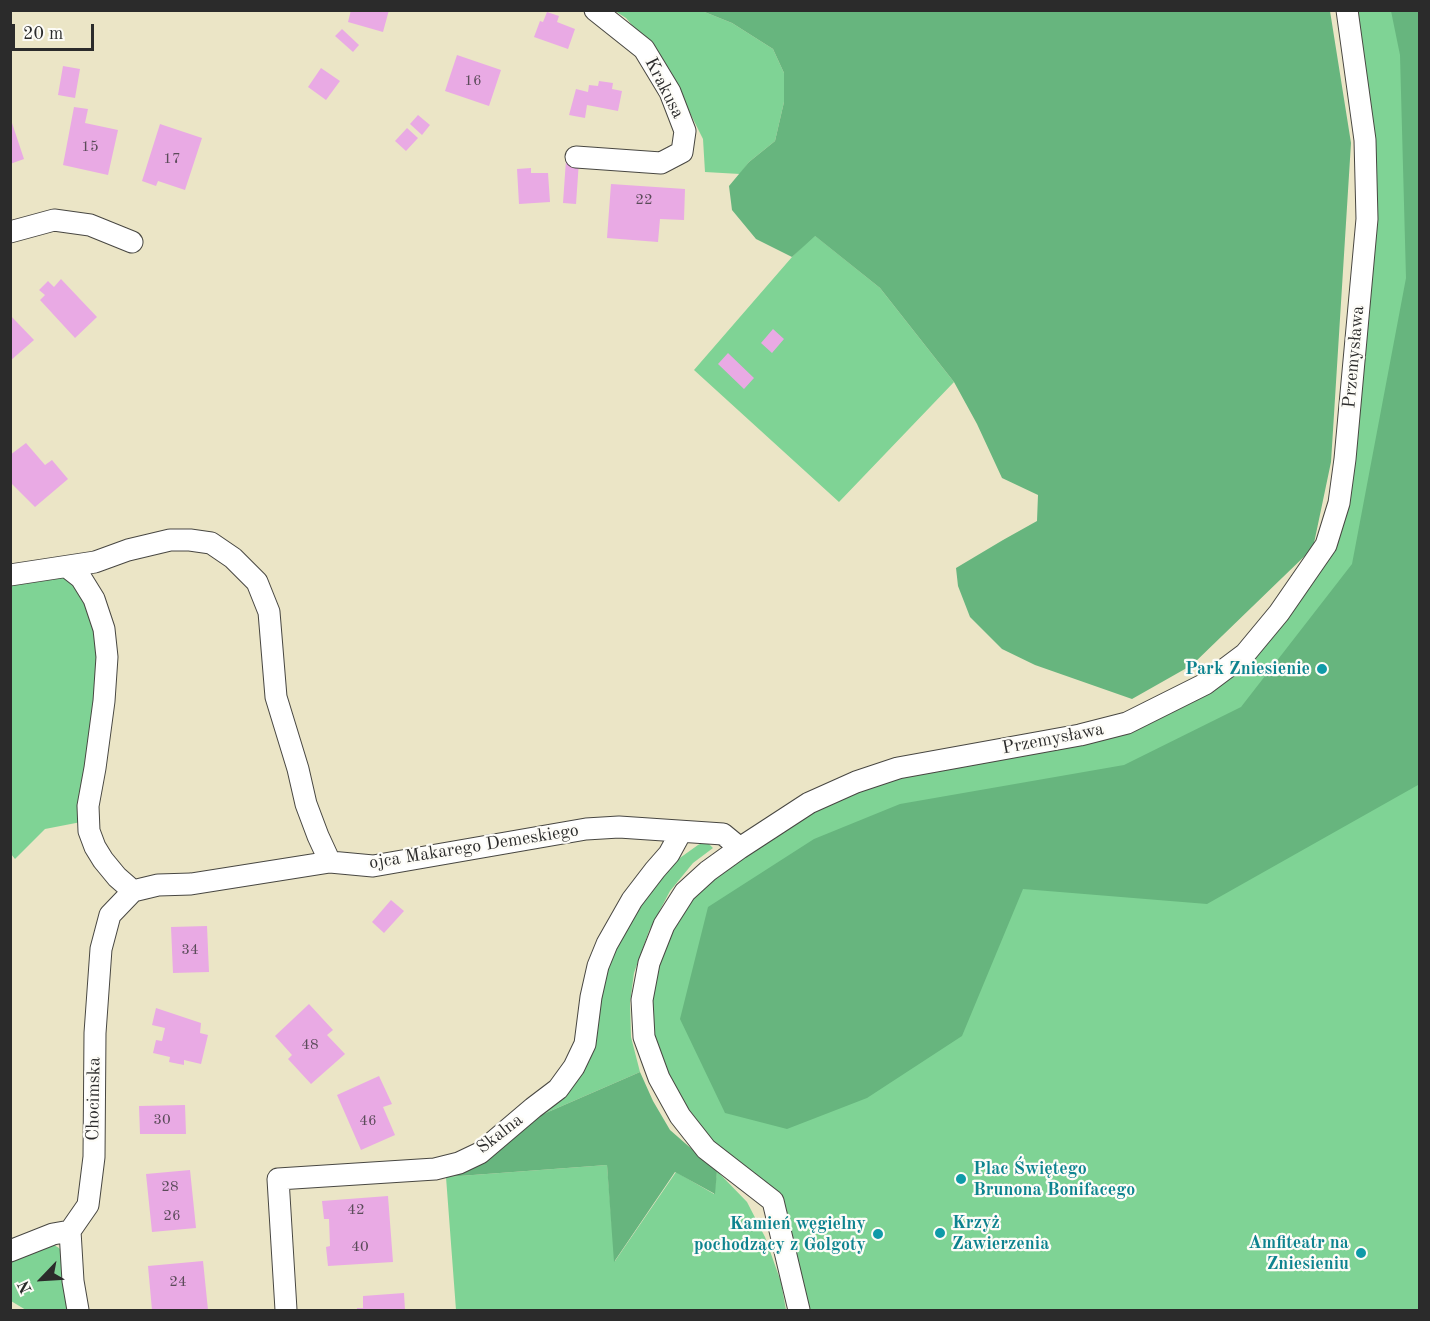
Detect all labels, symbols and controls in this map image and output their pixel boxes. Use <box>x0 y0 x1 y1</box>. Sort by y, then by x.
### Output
scale bar <box>15 12 98 50</box>
text: 20 m <box>23 25 63 43</box>
street label: Krakusa <box>639 54 689 122</box>
house number: 16 <box>464 72 482 90</box>
house number: 15 <box>81 138 99 156</box>
house number: 17 <box>163 150 181 168</box>
house number: 22 <box>635 191 653 209</box>
street label: Przemysława <box>1339 305 1369 409</box>
place label: Park Zniesienie <box>1185 658 1310 680</box>
marker: Park Zniesienie <box>1315 662 1329 676</box>
street label: Przemysława <box>1000 719 1106 759</box>
street label: ojca Makarego Demeskiego <box>368 820 580 874</box>
house number: 34 <box>181 941 199 959</box>
house number: 48 <box>301 1036 319 1054</box>
street label: Chocimska <box>82 1057 106 1141</box>
street label: Skalna <box>473 1109 527 1159</box>
house number: 30 <box>153 1111 171 1129</box>
house number: 46 <box>359 1112 377 1130</box>
place label: Plac Świętego Brunona Bonifacego <box>973 1158 1135 1200</box>
marker: Plac Świętego Brunona Bonifacego <box>954 1172 968 1186</box>
house number: 28 <box>161 1178 179 1196</box>
house number: 42 <box>347 1201 365 1219</box>
house number: 26 <box>163 1207 181 1225</box>
place label: Krzyż Zawierzenia <box>952 1212 1049 1254</box>
place label: Kamień węgielny pochodzący z Golgoty <box>694 1213 866 1256</box>
marker: Krzyż Zawierzenia <box>933 1226 947 1240</box>
marker: Kamień węgielny pochodzący z Golgoty <box>871 1227 885 1241</box>
place label: Amfiteatr na Zniesieniu <box>1248 1232 1349 1274</box>
house number: 40 <box>351 1238 369 1256</box>
marker: Amfiteatr na Zniesieniu <box>1354 1246 1368 1260</box>
north arrow <box>12 1249 72 1309</box>
house number: 24 <box>169 1273 187 1291</box>
text: N <box>16 1278 36 1296</box>

